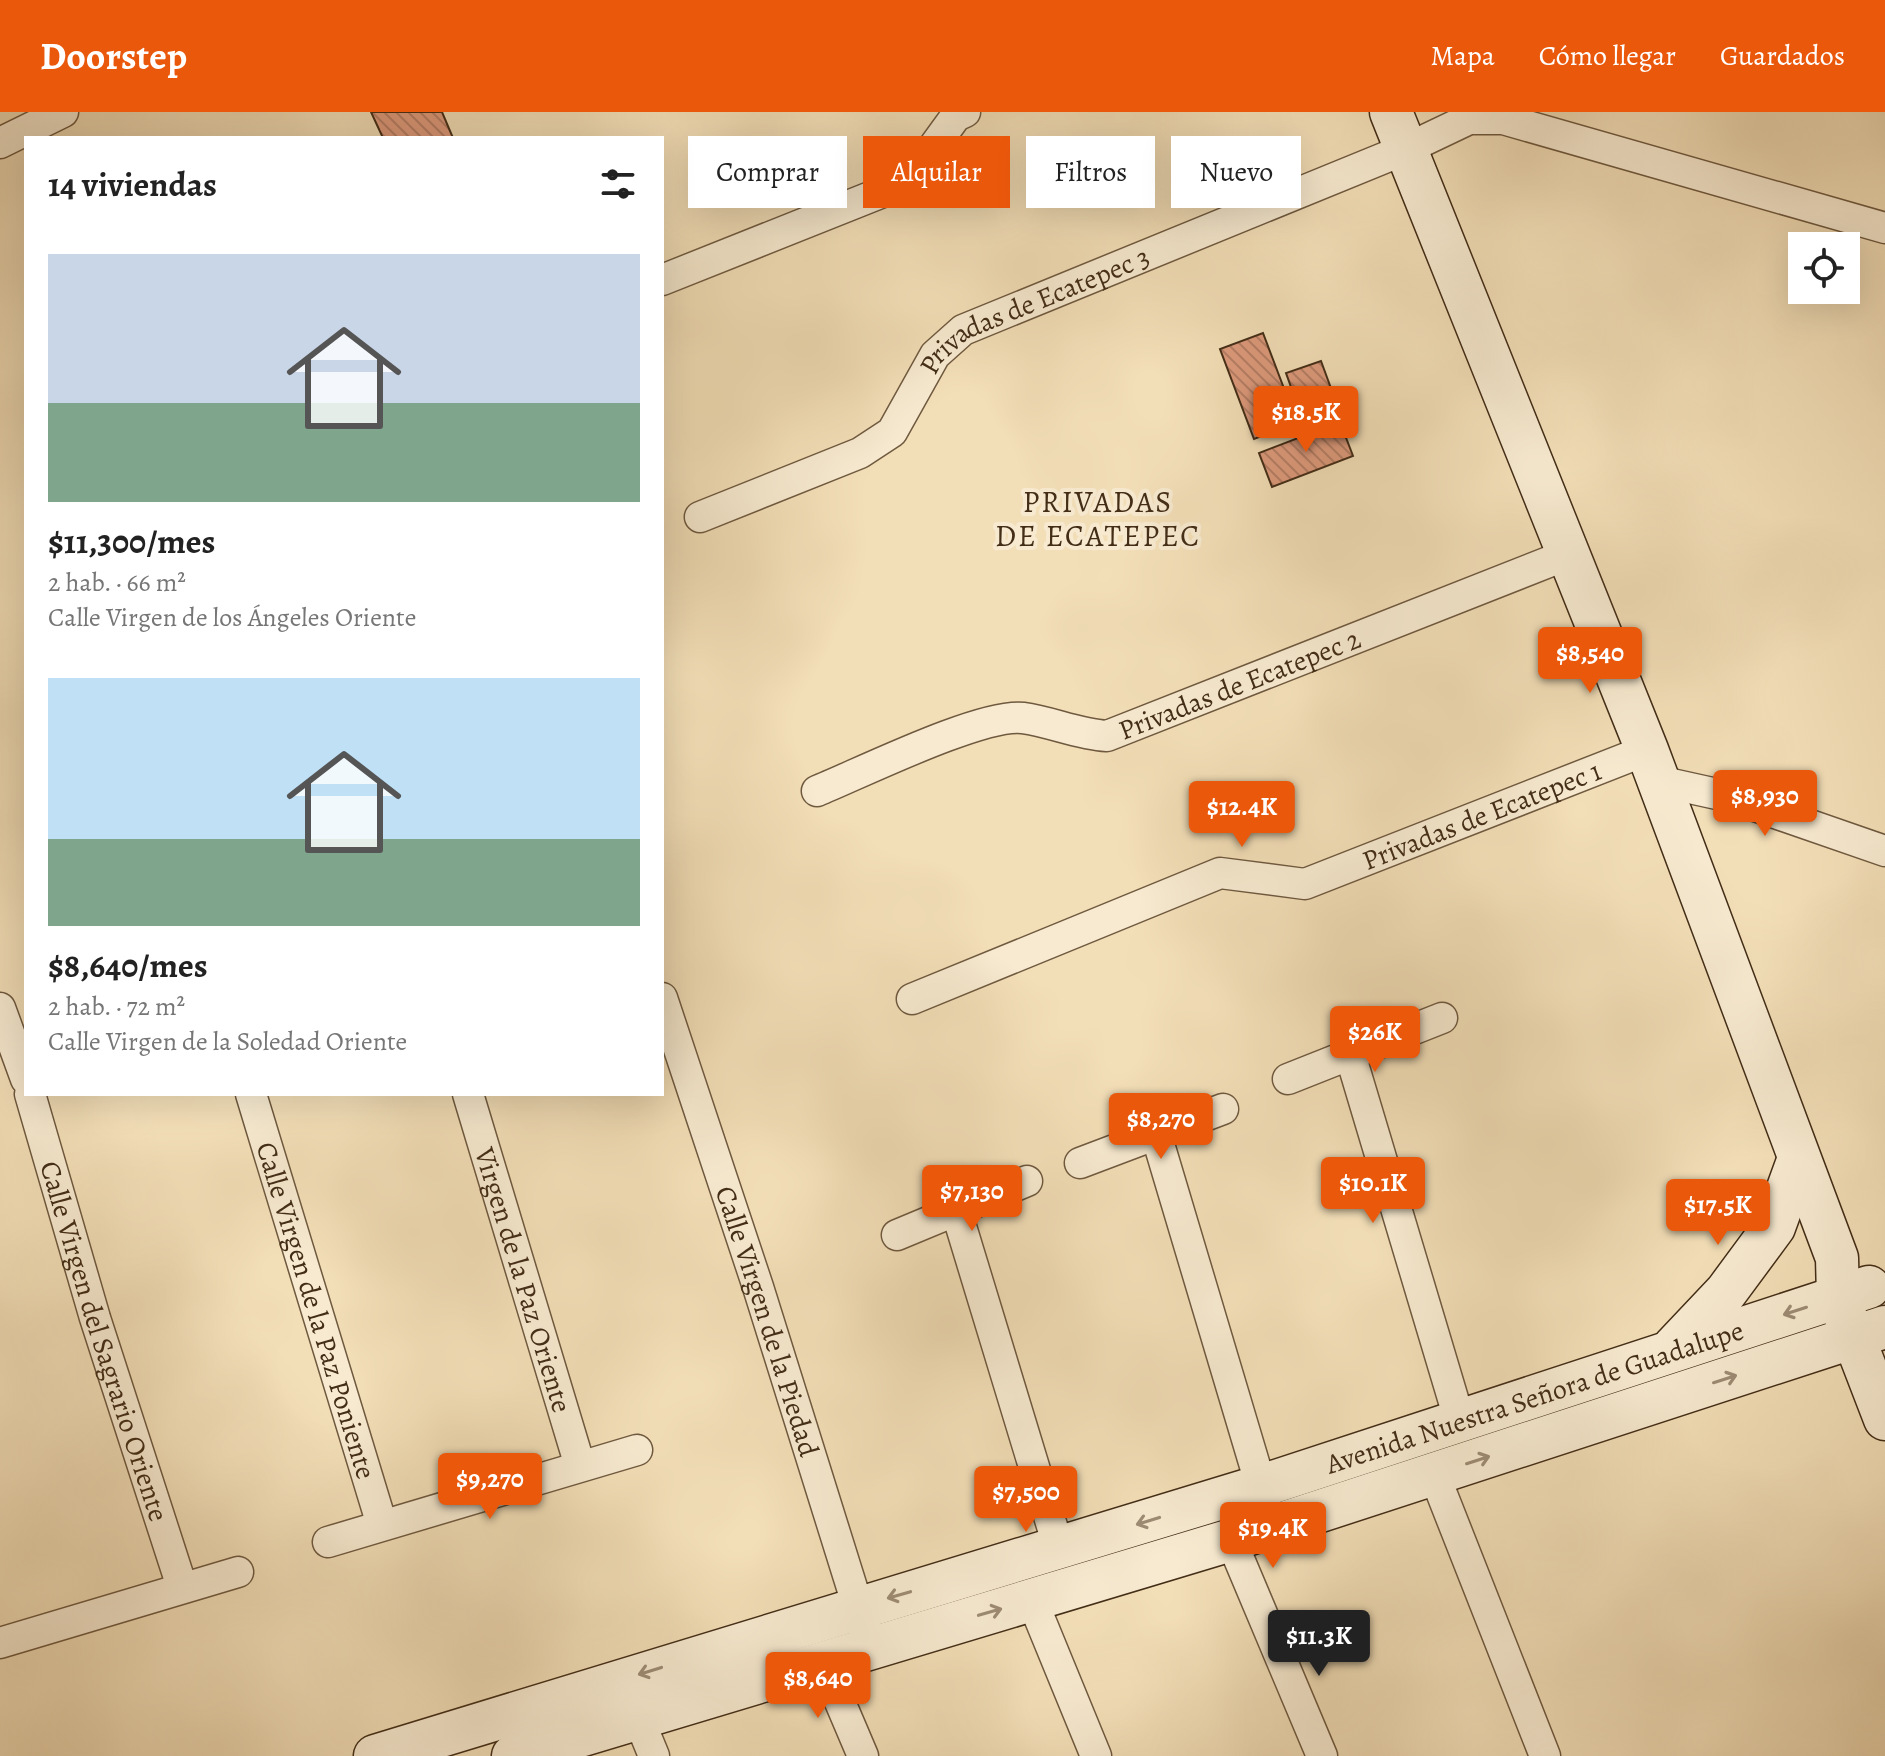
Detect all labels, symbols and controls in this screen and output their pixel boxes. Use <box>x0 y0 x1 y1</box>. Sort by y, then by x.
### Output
text: Doorstep <box>40 30 187 82</box>
text: Mapa <box>1431 37 1495 75</box>
text: Cómo llegar <box>1539 37 1676 75</box>
text: Guardados <box>1720 37 1845 75</box>
chip: Comprar <box>688 136 847 208</box>
chip: Alquilar <box>863 136 1010 208</box>
chip: Filtros <box>1026 136 1155 208</box>
chip: Nuevo <box>1171 136 1301 208</box>
text: 14 viviendas <box>48 161 217 208</box>
icon: filters <box>596 162 640 206</box>
map controls <box>1788 232 1860 304</box>
button: locate <box>1788 232 1860 304</box>
street label: Privadas de Ecatepec 3 <box>910 238 1155 381</box>
icon: home <box>272 306 416 450</box>
pin: $18.5K <box>1241 386 1371 454</box>
text: $18.5K <box>1271 394 1341 429</box>
district label: PRIVADAS DE ECATEPEC <box>995 482 1201 556</box>
text: $11,300/mes <box>48 518 215 565</box>
text: 2 hab. · 66 m² <box>48 565 186 600</box>
text: Calle Virgen de los Ángeles Oriente <box>48 600 416 635</box>
street label: Privadas de Ecatepec 2 <box>1113 620 1366 750</box>
pin: $8,540 <box>1525 627 1655 695</box>
text: $8,540 <box>1556 635 1624 670</box>
icon: home <box>272 730 416 874</box>
street label: Privadas de Ecatepec 1 <box>1357 752 1607 880</box>
pin: $8,930 <box>1700 770 1830 838</box>
text: $8,930 <box>1731 778 1799 813</box>
pin: $12.4K <box>1177 781 1307 849</box>
text: $12.4K <box>1207 789 1277 824</box>
text: $8,640/mes <box>48 942 208 989</box>
text: 2 hab. · 72 m² <box>48 989 185 1024</box>
pin: $26K <box>1328 1006 1422 1074</box>
text: $26K <box>1348 1014 1402 1049</box>
text: Calle Virgen de la Soledad Oriente <box>48 1024 407 1059</box>
pin: $8,270 <box>1096 1093 1226 1161</box>
text: $8,270 <box>1127 1101 1195 1136</box>
street label: Calle Virgen de la Paz Poniente <box>247 1137 385 1484</box>
street label: Virgen de la Paz Oriente <box>465 1142 581 1417</box>
street label: Calle Virgen del Sagrario Oriente <box>30 1157 177 1526</box>
pin: $10.1K <box>1308 1157 1438 1225</box>
pin: $7,130 <box>907 1165 1037 1233</box>
text: $10.1K <box>1339 1165 1407 1200</box>
text: $7,130 <box>940 1173 1004 1208</box>
pin: $17.5K <box>1653 1179 1783 1247</box>
street label: Calle Virgen de la Piedad <box>706 1181 828 1462</box>
text: $17.5K <box>1684 1187 1752 1222</box>
one-way arrow <box>1782 1304 1808 1319</box>
street label: Avenida Nuestra Señora de Guadalupe <box>1320 1311 1748 1484</box>
one-way arrow <box>1712 1371 1738 1386</box>
one-way arrow <box>1466 1451 1491 1466</box>
pin: $9,270 <box>425 1453 555 1521</box>
text: $9,270 <box>456 1461 524 1496</box>
pin: $7,500 <box>961 1466 1091 1534</box>
text: $7,500 <box>992 1474 1060 1509</box>
pin: $19.4K <box>1208 1502 1338 1570</box>
text: $19.4K <box>1238 1510 1308 1545</box>
one-way arrow <box>1136 1515 1161 1529</box>
one-way arrow <box>886 1588 912 1603</box>
one-way arrow <box>976 1604 1002 1619</box>
pin: $11.3K <box>1254 1610 1384 1678</box>
text: $11.3K <box>1286 1618 1352 1653</box>
pin: $8,640 <box>753 1652 883 1720</box>
text: $8,640 <box>783 1660 853 1695</box>
one-way arrow <box>638 1665 663 1679</box>

